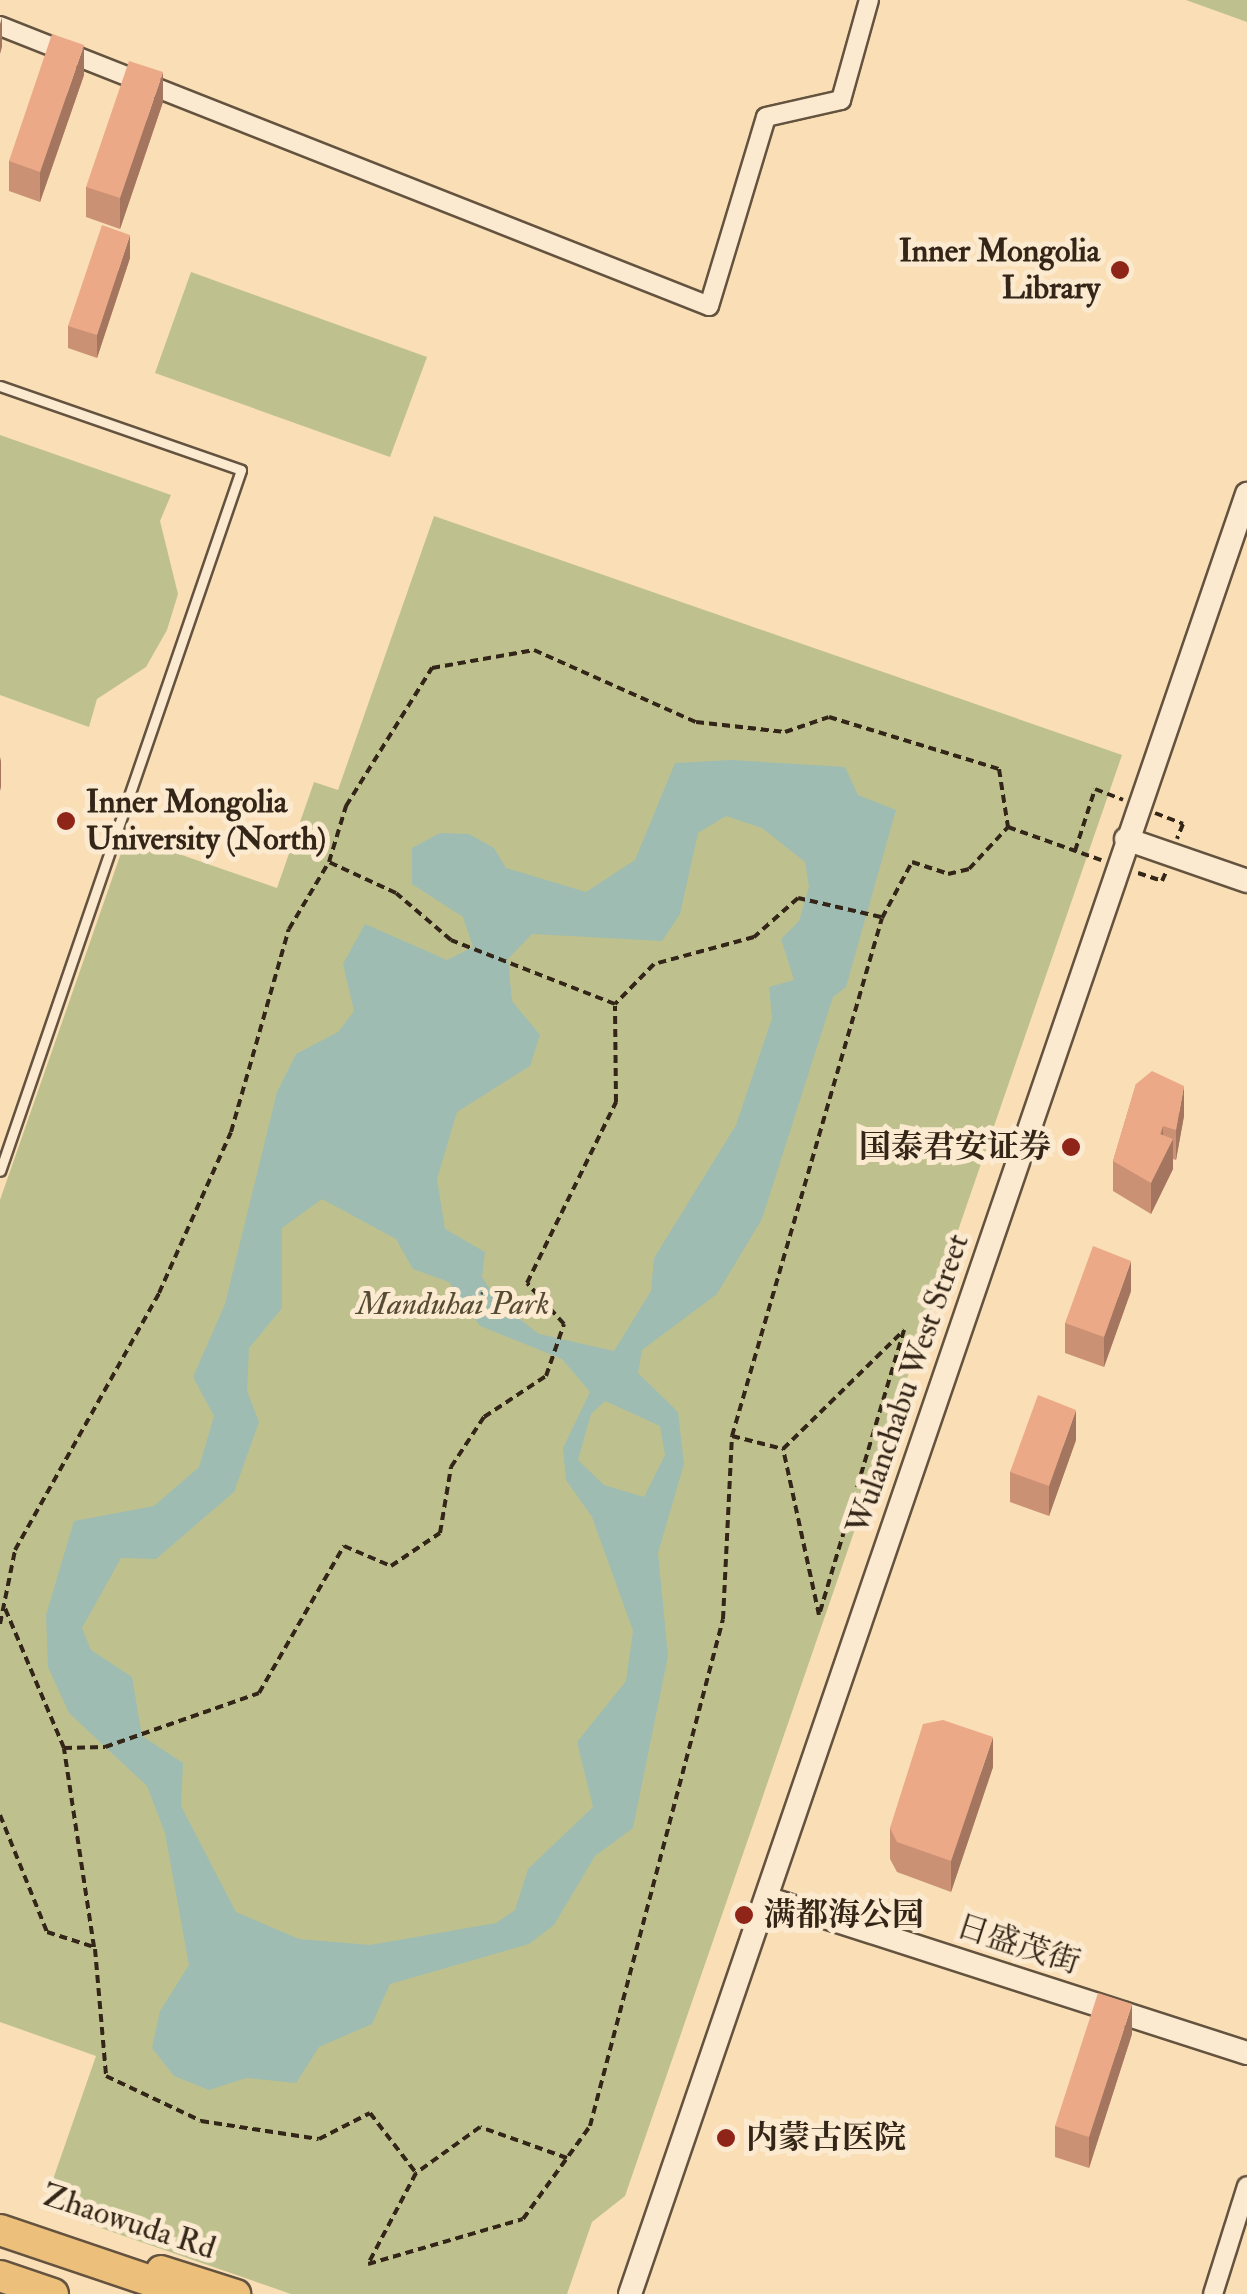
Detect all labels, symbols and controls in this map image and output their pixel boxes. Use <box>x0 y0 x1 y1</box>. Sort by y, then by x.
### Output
place label: Inner Mongolia Library <box>899 233 1100 308</box>
marker: Inner Mongolia Library <box>1109 259 1131 281</box>
place label: Inner Mongolia University (North) <box>86 784 326 859</box>
marker: Inner Mongolia University (North) <box>55 810 77 832</box>
place label: 国泰君安证券 <box>859 1128 1051 1166</box>
marker: 国泰君安证券 <box>1060 1136 1082 1158</box>
street label: Wulanchabu West Street <box>839 1229 977 1539</box>
park label: Manduhai Park <box>357 1285 549 1323</box>
place label: 满都海公园 <box>764 1896 924 1934</box>
marker: 满都海公园 <box>733 1904 755 1926</box>
street label: 日盛茂街 <box>951 1907 1085 1983</box>
place label: 内蒙古医院 <box>746 2119 906 2157</box>
marker: 内蒙古医院 <box>715 2127 737 2149</box>
street label: Zhaowuda Rd <box>38 2176 220 2268</box>

